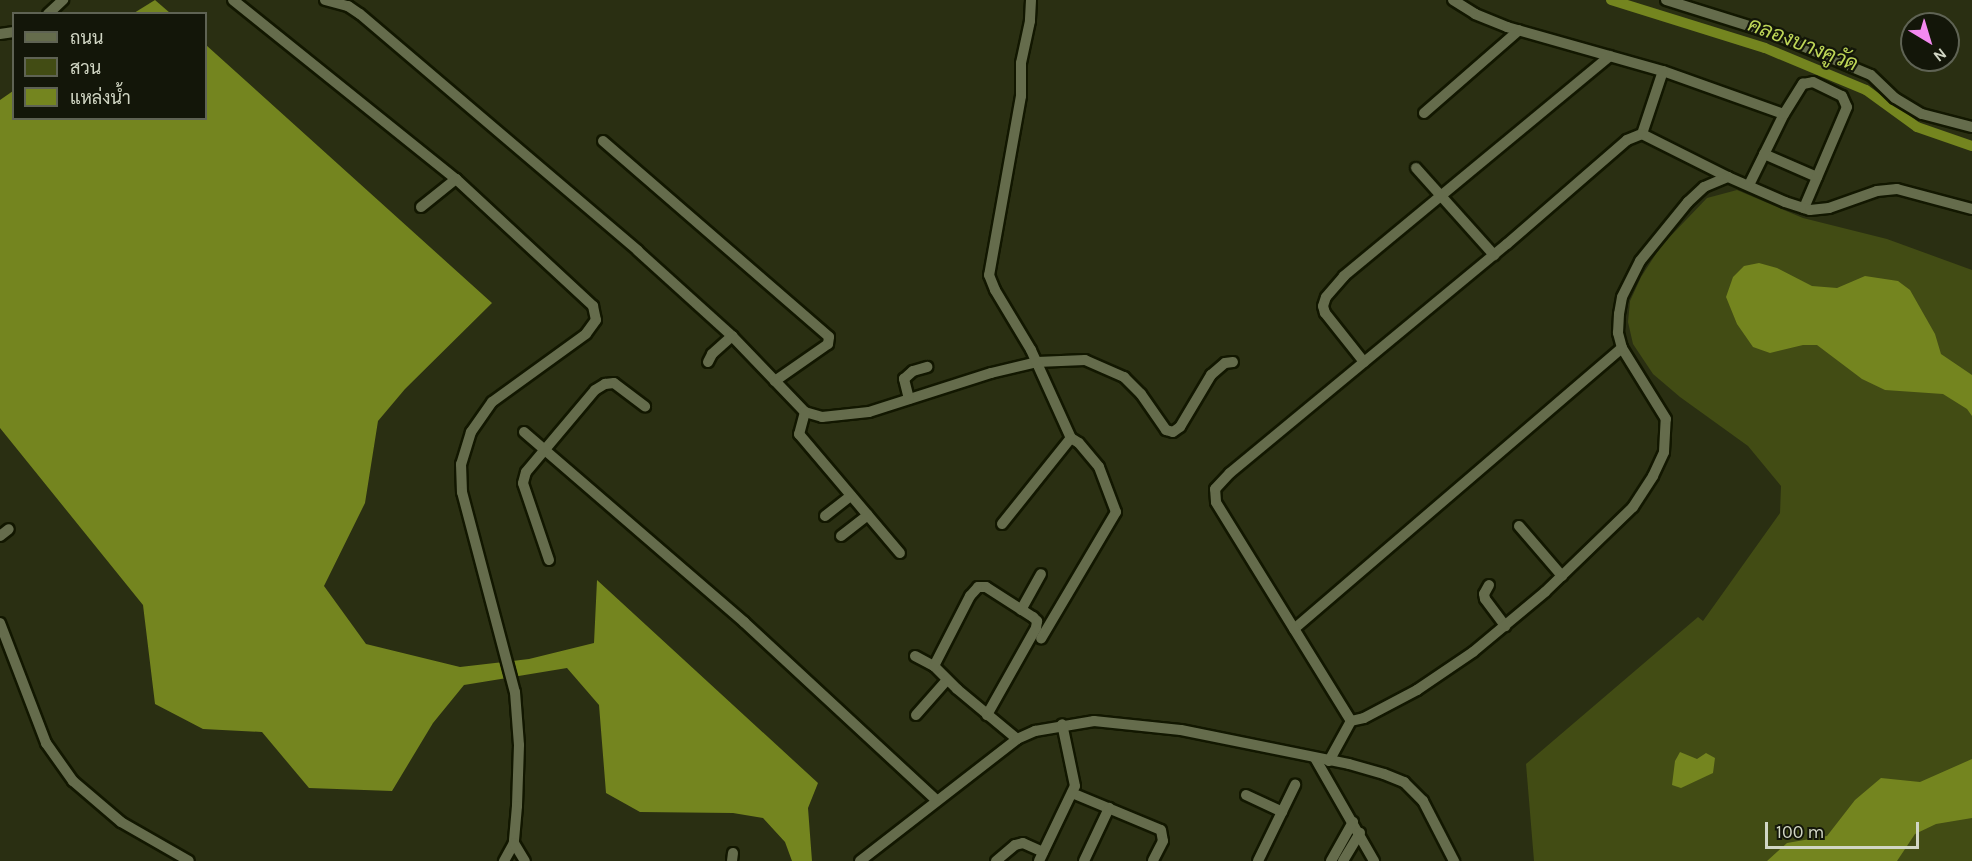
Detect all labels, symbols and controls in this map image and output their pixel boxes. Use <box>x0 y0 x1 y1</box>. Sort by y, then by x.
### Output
water label: คลองบางคูวัด <box>1744 11 1862 77</box>
legend <box>12 12 207 120</box>
north arrow <box>1900 12 1960 72</box>
text: ถนน <box>70 27 103 49</box>
text: N <box>1930 44 1951 66</box>
text: สวน <box>70 57 101 79</box>
text: แหล่งน้ำ <box>70 87 131 109</box>
scale bar <box>1768 810 1922 848</box>
text: 100 m <box>1776 821 1824 843</box>

